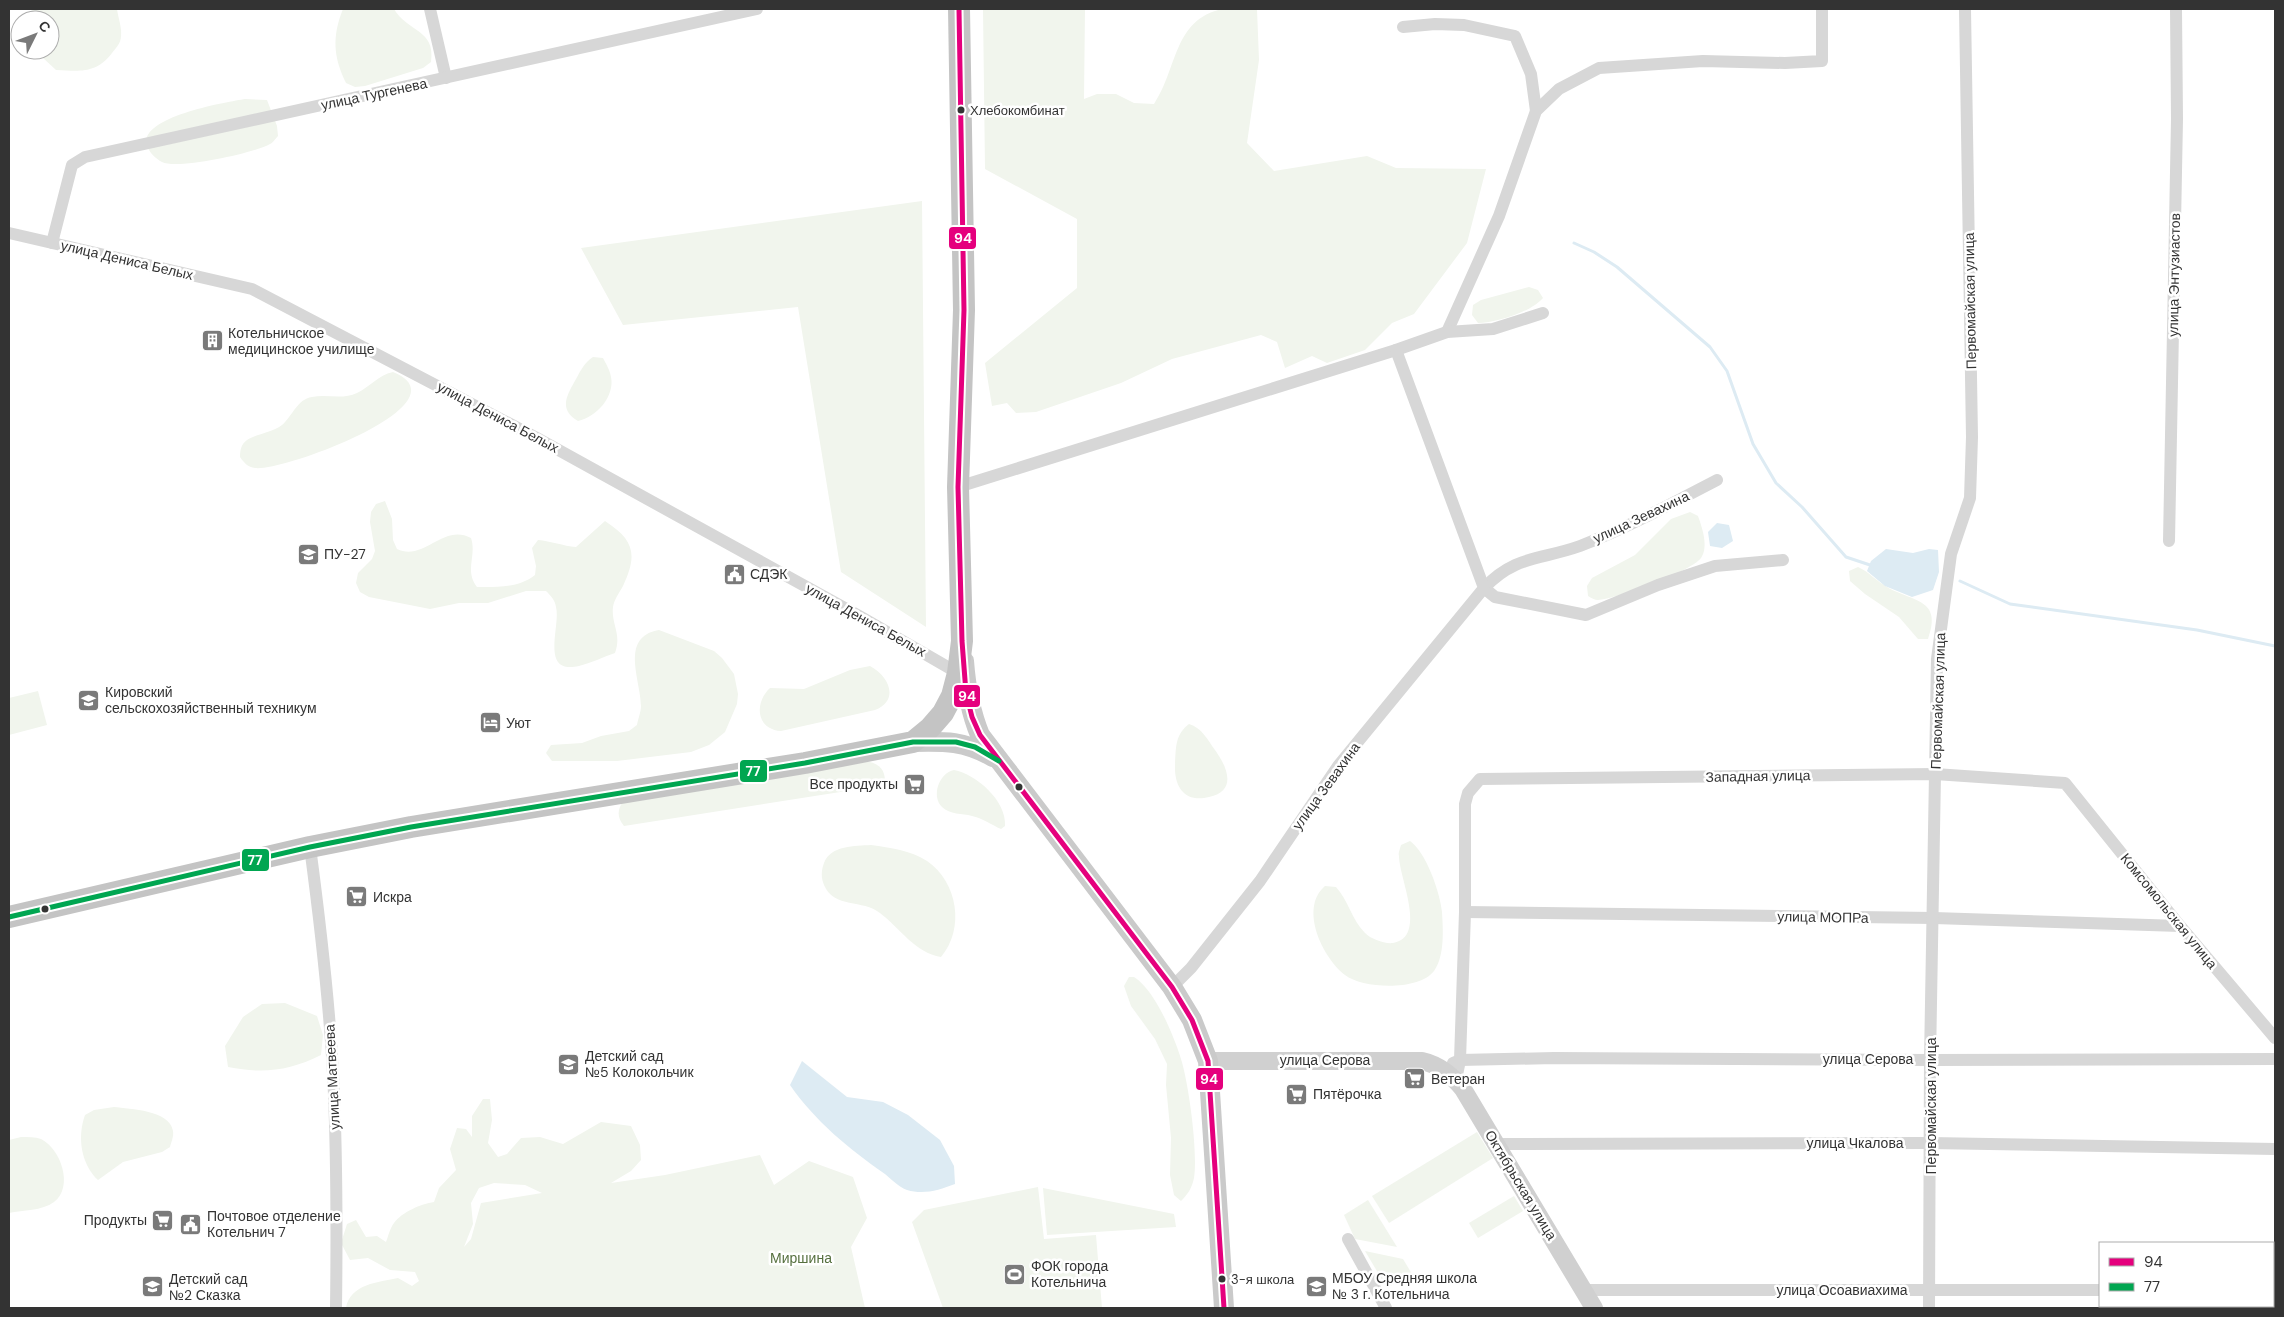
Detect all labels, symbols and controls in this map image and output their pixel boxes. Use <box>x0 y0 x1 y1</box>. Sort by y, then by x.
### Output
north arrow <box>10 10 60 60</box>
text: С <box>35 17 55 36</box>
street label: улица Тургенева <box>319 74 429 114</box>
place label: Хлебокомбинат <box>970 102 1065 119</box>
marker: Хлебокомбинат <box>956 105 966 115</box>
street label: улица Энтузиастов <box>2164 213 2184 337</box>
line badge: 94 <box>948 226 977 250</box>
text: 94 <box>954 229 972 247</box>
street label: Первомайская улица <box>1960 232 1980 370</box>
street label: улица Дениса Белых <box>59 236 195 284</box>
place label: Котельничское медицинское училище <box>228 324 375 358</box>
building icon: Котельничское медицинское училище <box>200 329 224 353</box>
street label: улица Дениса Белых <box>434 377 562 457</box>
street label: улица Зевахина <box>1590 487 1692 547</box>
school or university icon: ПУ-27 <box>296 542 320 566</box>
place label: ПУ-27 <box>324 545 366 563</box>
public building icon: СДЭК <box>722 562 746 586</box>
place label: СДЭК <box>750 565 788 583</box>
street label: улица Дениса Белых <box>802 579 930 661</box>
street label: Первомайская улица <box>1927 632 1949 770</box>
place label: Кировский сельскохозяйственный техникум <box>105 683 317 717</box>
line badge: 94 <box>953 684 981 708</box>
text: 94 <box>958 687 976 705</box>
school or university icon: Кировский сельскохозяйственный техникум <box>77 688 101 712</box>
hotel icon: Уют <box>478 711 502 735</box>
place label: Уют <box>506 714 531 732</box>
street label: улица Зевахина <box>1288 739 1364 833</box>
line badge: 77 <box>739 759 768 783</box>
text: 77 <box>745 762 761 780</box>
street label: Западная улица <box>1705 766 1811 786</box>
supermarket icon: Все продукты <box>902 772 926 796</box>
place label: Все продукты <box>809 775 898 793</box>
unlabelled marker <box>1014 782 1024 792</box>
line badge: 77 <box>241 848 270 872</box>
street label: Комсомольская улица <box>2117 849 2221 973</box>
text: 77 <box>247 851 263 869</box>
supermarket icon: Искра <box>345 885 369 909</box>
place label: Искра <box>373 888 412 906</box>
unlabelled marker <box>40 904 50 914</box>
street label: улица МОПРа <box>1777 907 1869 927</box>
street label: улица Матвеева <box>320 1023 344 1130</box>
street label: Первомайская улица <box>1922 1037 1940 1174</box>
place label: Детский сад №5 Колокольчик <box>585 1047 694 1081</box>
street label: улица Серова <box>1823 1050 1914 1068</box>
street label: улица Серова <box>1280 1051 1371 1069</box>
school or university icon: Детский сад №5 Колокольчик <box>557 1052 581 1076</box>
line badge: 94 <box>1195 1067 1224 1091</box>
supermarket icon: Ветеран <box>1403 1067 1427 1091</box>
text: 94 <box>1200 1070 1218 1088</box>
place label: Ветеран <box>1431 1070 1485 1088</box>
supermarket icon: Пятёрочка <box>1285 1082 1309 1106</box>
place label: Пятёрочка <box>1313 1085 1382 1103</box>
street label: Октябрьская улица <box>1481 1127 1561 1244</box>
street label: улица Чкалова <box>1807 1134 1904 1152</box>
place label: Почтовое отделение Котельнич 7 <box>207 1207 341 1241</box>
supermarket icon: Продукты <box>151 1208 175 1232</box>
place label: Продукты <box>84 1211 147 1229</box>
public building icon: Почтовое отделение Котельнич 7 <box>179 1212 203 1236</box>
legend <box>2099 1242 2274 1307</box>
park label: Миршина <box>770 1249 832 1267</box>
text: 94 <box>2144 1252 2163 1272</box>
place label: ФОК города Котельнича <box>1031 1257 1108 1291</box>
sports icon: ФОК города Котельнича <box>1003 1262 1027 1286</box>
place label: МБОУ Средняя школа № 3 г. Котельнича <box>1332 1269 1477 1303</box>
place label: Детский сад №2 Сказка <box>169 1270 248 1304</box>
place label: 3-я школа <box>1231 1271 1295 1288</box>
marker: 3-я школа <box>1217 1274 1227 1284</box>
school or university icon: МБОУ Средняя школа № 3 г. Котельнича <box>1304 1274 1328 1298</box>
school or university icon: Детский сад №2 Сказка <box>141 1275 165 1299</box>
text: 77 <box>2144 1277 2160 1297</box>
street label: улица Осоавиахима <box>1776 1281 1908 1299</box>

